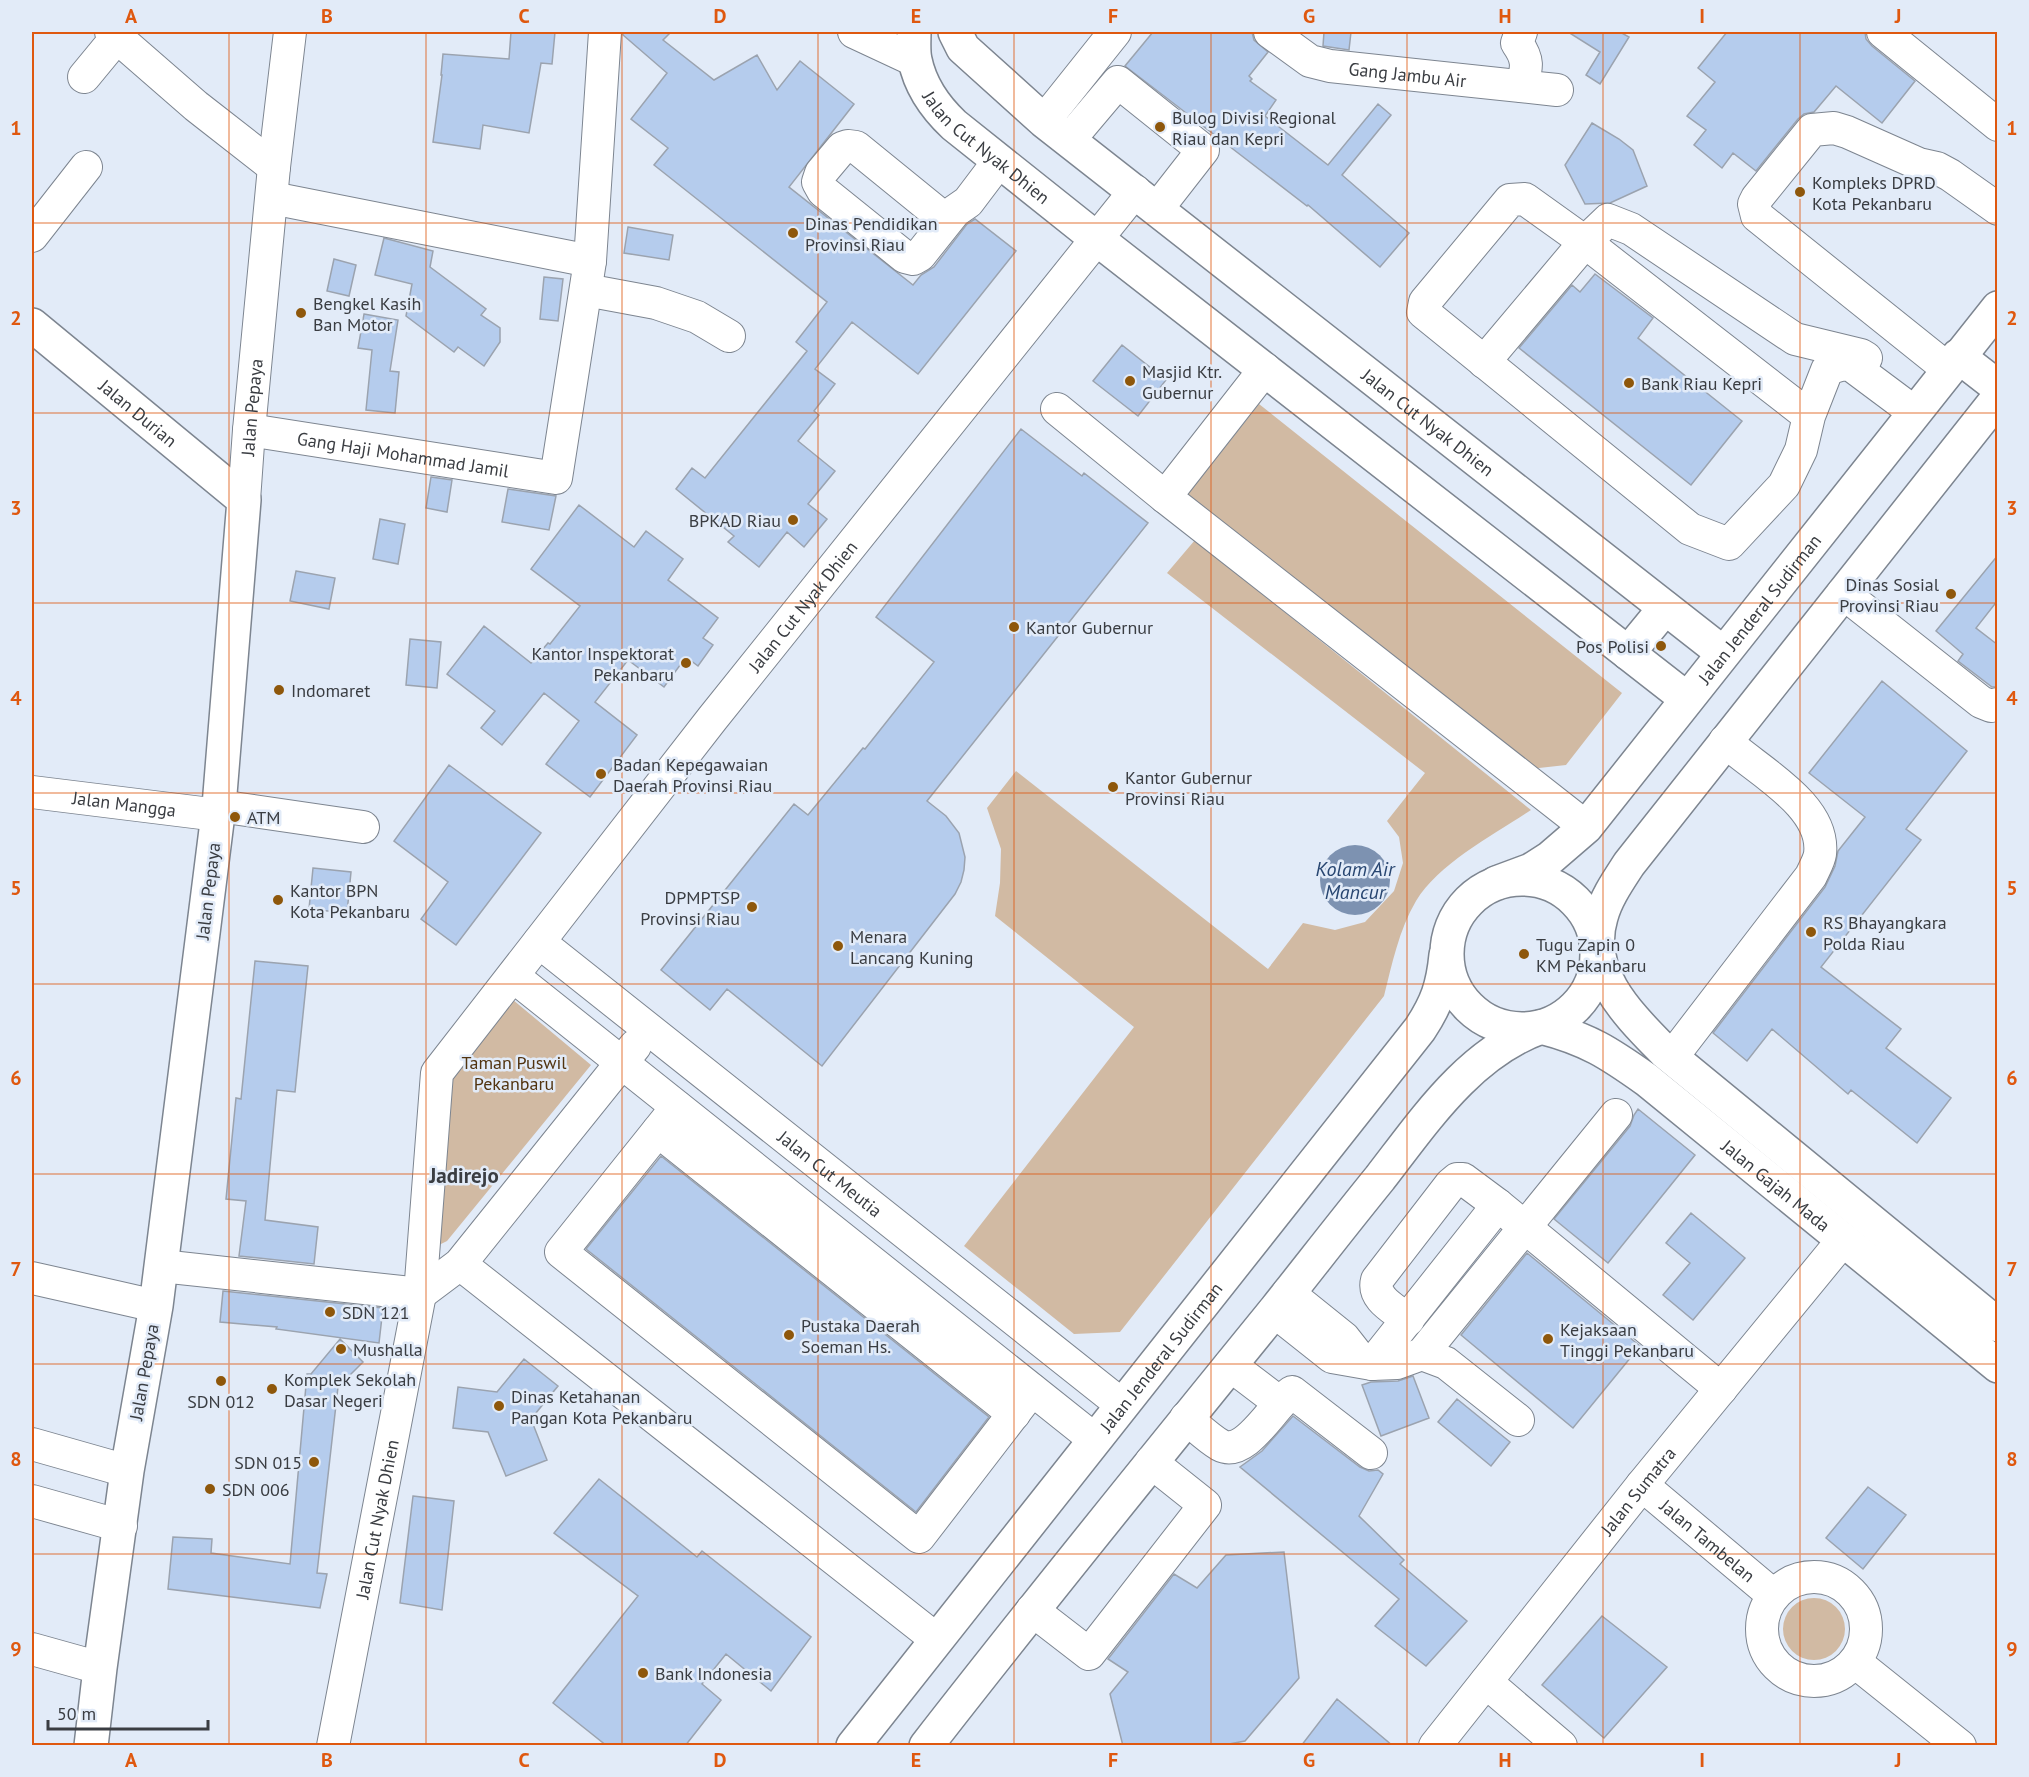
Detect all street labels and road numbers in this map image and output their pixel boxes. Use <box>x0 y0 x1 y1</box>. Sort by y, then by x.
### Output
street label: Gang Jambu Air <box>1348 57 1468 92</box>
street label: Jalan Cut Nyak Dhien <box>918 86 1055 209</box>
street label: Jalan Pepaya <box>236 358 267 458</box>
street label: Jalan Cut Nyak Dhien <box>1357 363 1499 481</box>
street label: Jalan Durian <box>94 373 182 452</box>
street label: Gang Haji Mohammad Jamil <box>296 426 511 482</box>
street label: Jalan Jenderal Sudirman <box>1692 529 1826 689</box>
street label: Jalan Cut Nyak Dhien <box>742 536 862 677</box>
street label: Jalan Mangga <box>70 785 178 821</box>
street label: Jalan Pepaya <box>191 841 225 942</box>
street label: Jalan Cut Meutia <box>773 1124 887 1222</box>
street label: Jalan Gajah Mada <box>1716 1134 1835 1236</box>
street label: Jalan Jenderal Sudirman <box>1094 1277 1227 1437</box>
street label: Jalan Pepaya <box>124 1322 164 1423</box>
street label: Jalan Cut Nyak Dhien <box>350 1438 403 1602</box>
street label: Jalan Sumatra <box>1595 1442 1680 1540</box>
street label: Jalan Tambelan <box>1655 1493 1760 1587</box>

